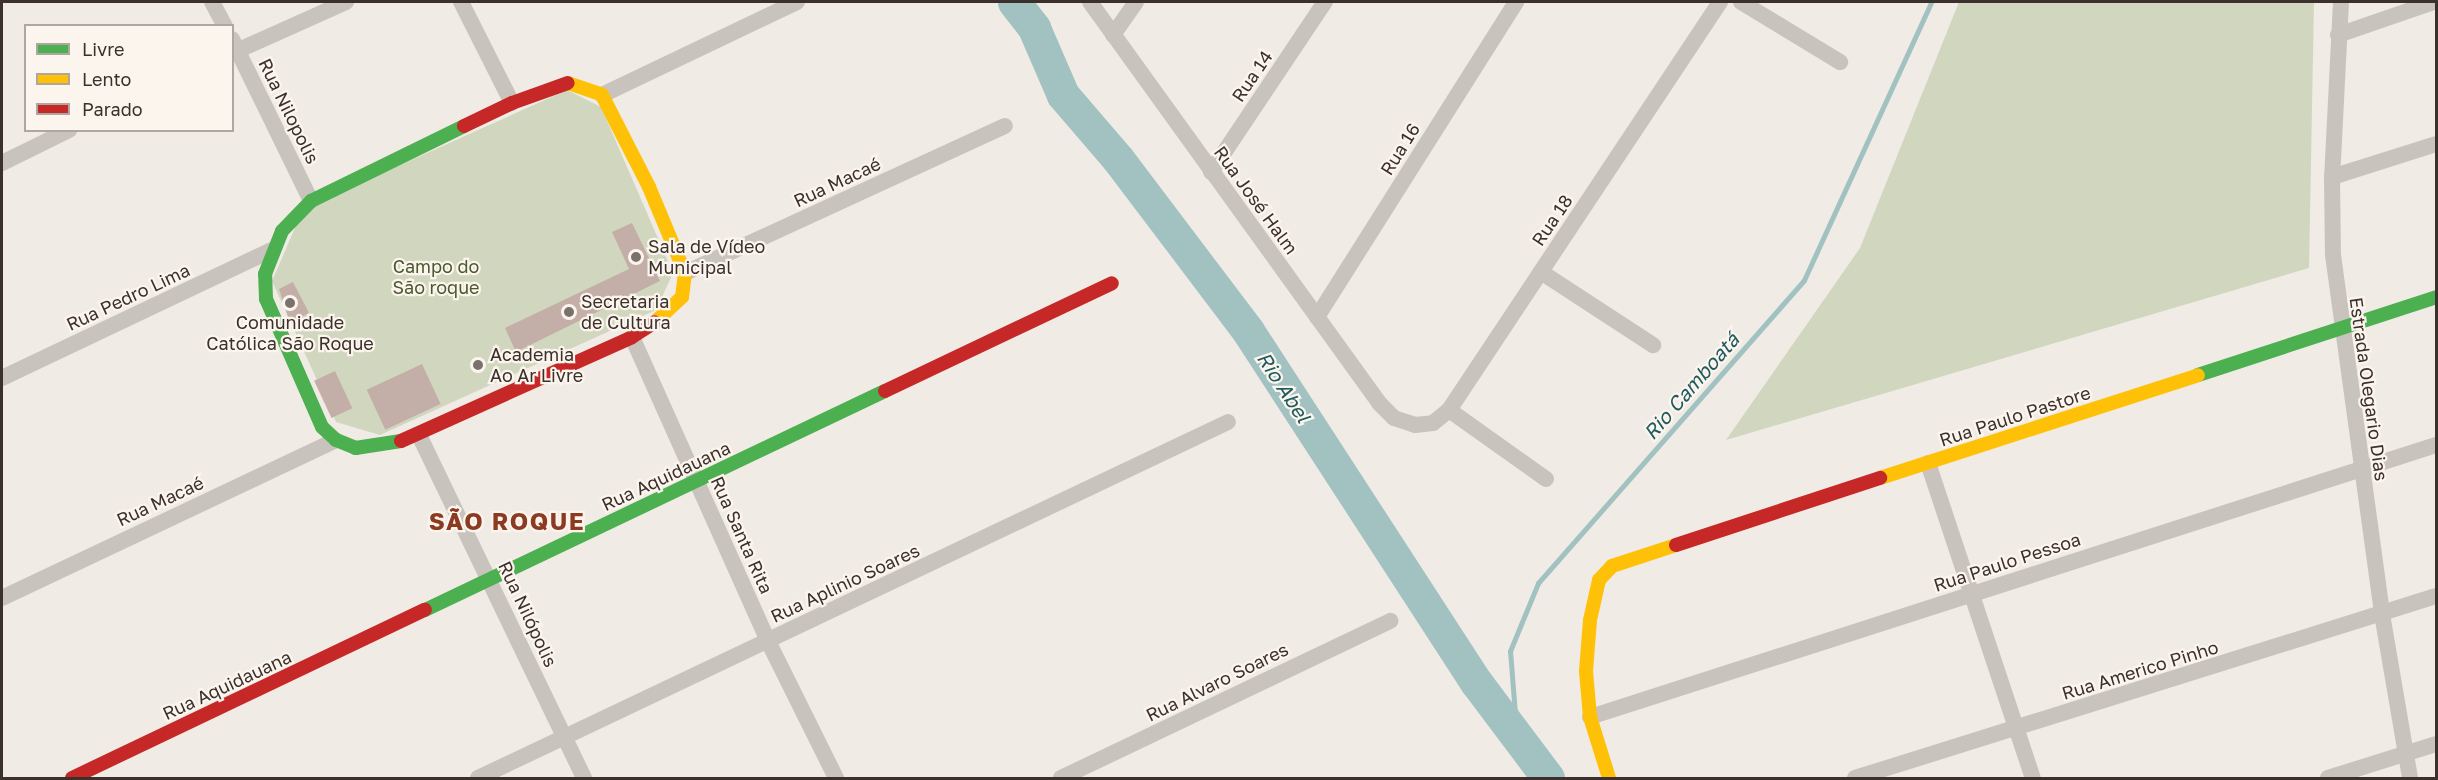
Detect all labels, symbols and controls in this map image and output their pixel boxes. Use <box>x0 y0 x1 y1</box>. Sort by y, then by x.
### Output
legend <box>24 24 234 132</box>
text: Livre <box>82 38 124 60</box>
street label: Rua 14 <box>1227 46 1277 106</box>
street label: Rua Nilopolis <box>254 55 324 167</box>
text: Lento <box>82 68 131 90</box>
text: Parado <box>82 98 143 120</box>
street label: Rua 16 <box>1376 119 1424 179</box>
street label: Rua José Halm <box>1210 142 1302 258</box>
street label: Rua Macaé <box>790 152 884 212</box>
street label: Rua 18 <box>1527 190 1577 250</box>
place label: Sala de Vídeo Municipal <box>648 236 765 278</box>
marker: Sala de Vídeo Municipal <box>629 250 643 264</box>
park label: Campo do São roque <box>392 256 480 298</box>
street label: Rua Pedro Lima <box>63 259 193 335</box>
place label: Secretaria de Cultura <box>581 291 671 334</box>
marker: Comunidade Católica São Roque <box>283 296 297 310</box>
street label: Estrada Olegario Dias <box>2345 296 2393 482</box>
marker: Secretaria de Cultura <box>562 305 576 319</box>
place label: Comunidade Católica São Roque <box>206 312 374 354</box>
water label: Rio Camboatá <box>1638 328 1744 444</box>
place label: Academia Ao Ar Livre <box>490 344 583 386</box>
water label: Rio Abel <box>1252 347 1316 427</box>
marker: Academia Ao Ar Livre <box>471 358 485 372</box>
street label: Rua Paulo Pastore <box>1937 381 2093 451</box>
street label: Rua Aquidauana <box>598 437 734 515</box>
street label: Rua Macaé <box>113 471 207 531</box>
street label: Rua Santa Rita <box>706 473 778 597</box>
district label: SÃO ROQUE <box>429 507 585 535</box>
street label: Rua Paulo Pessoa <box>1931 528 2083 596</box>
street label: Rua Aplinio Soares <box>767 539 923 627</box>
street label: Rua Nilópolis <box>494 558 562 670</box>
street label: Rua Americo Pinho <box>2059 636 2221 704</box>
street label: Rua Alvaro Soares <box>1142 638 1292 726</box>
street label: Rua Aquidauana <box>159 646 295 724</box>

